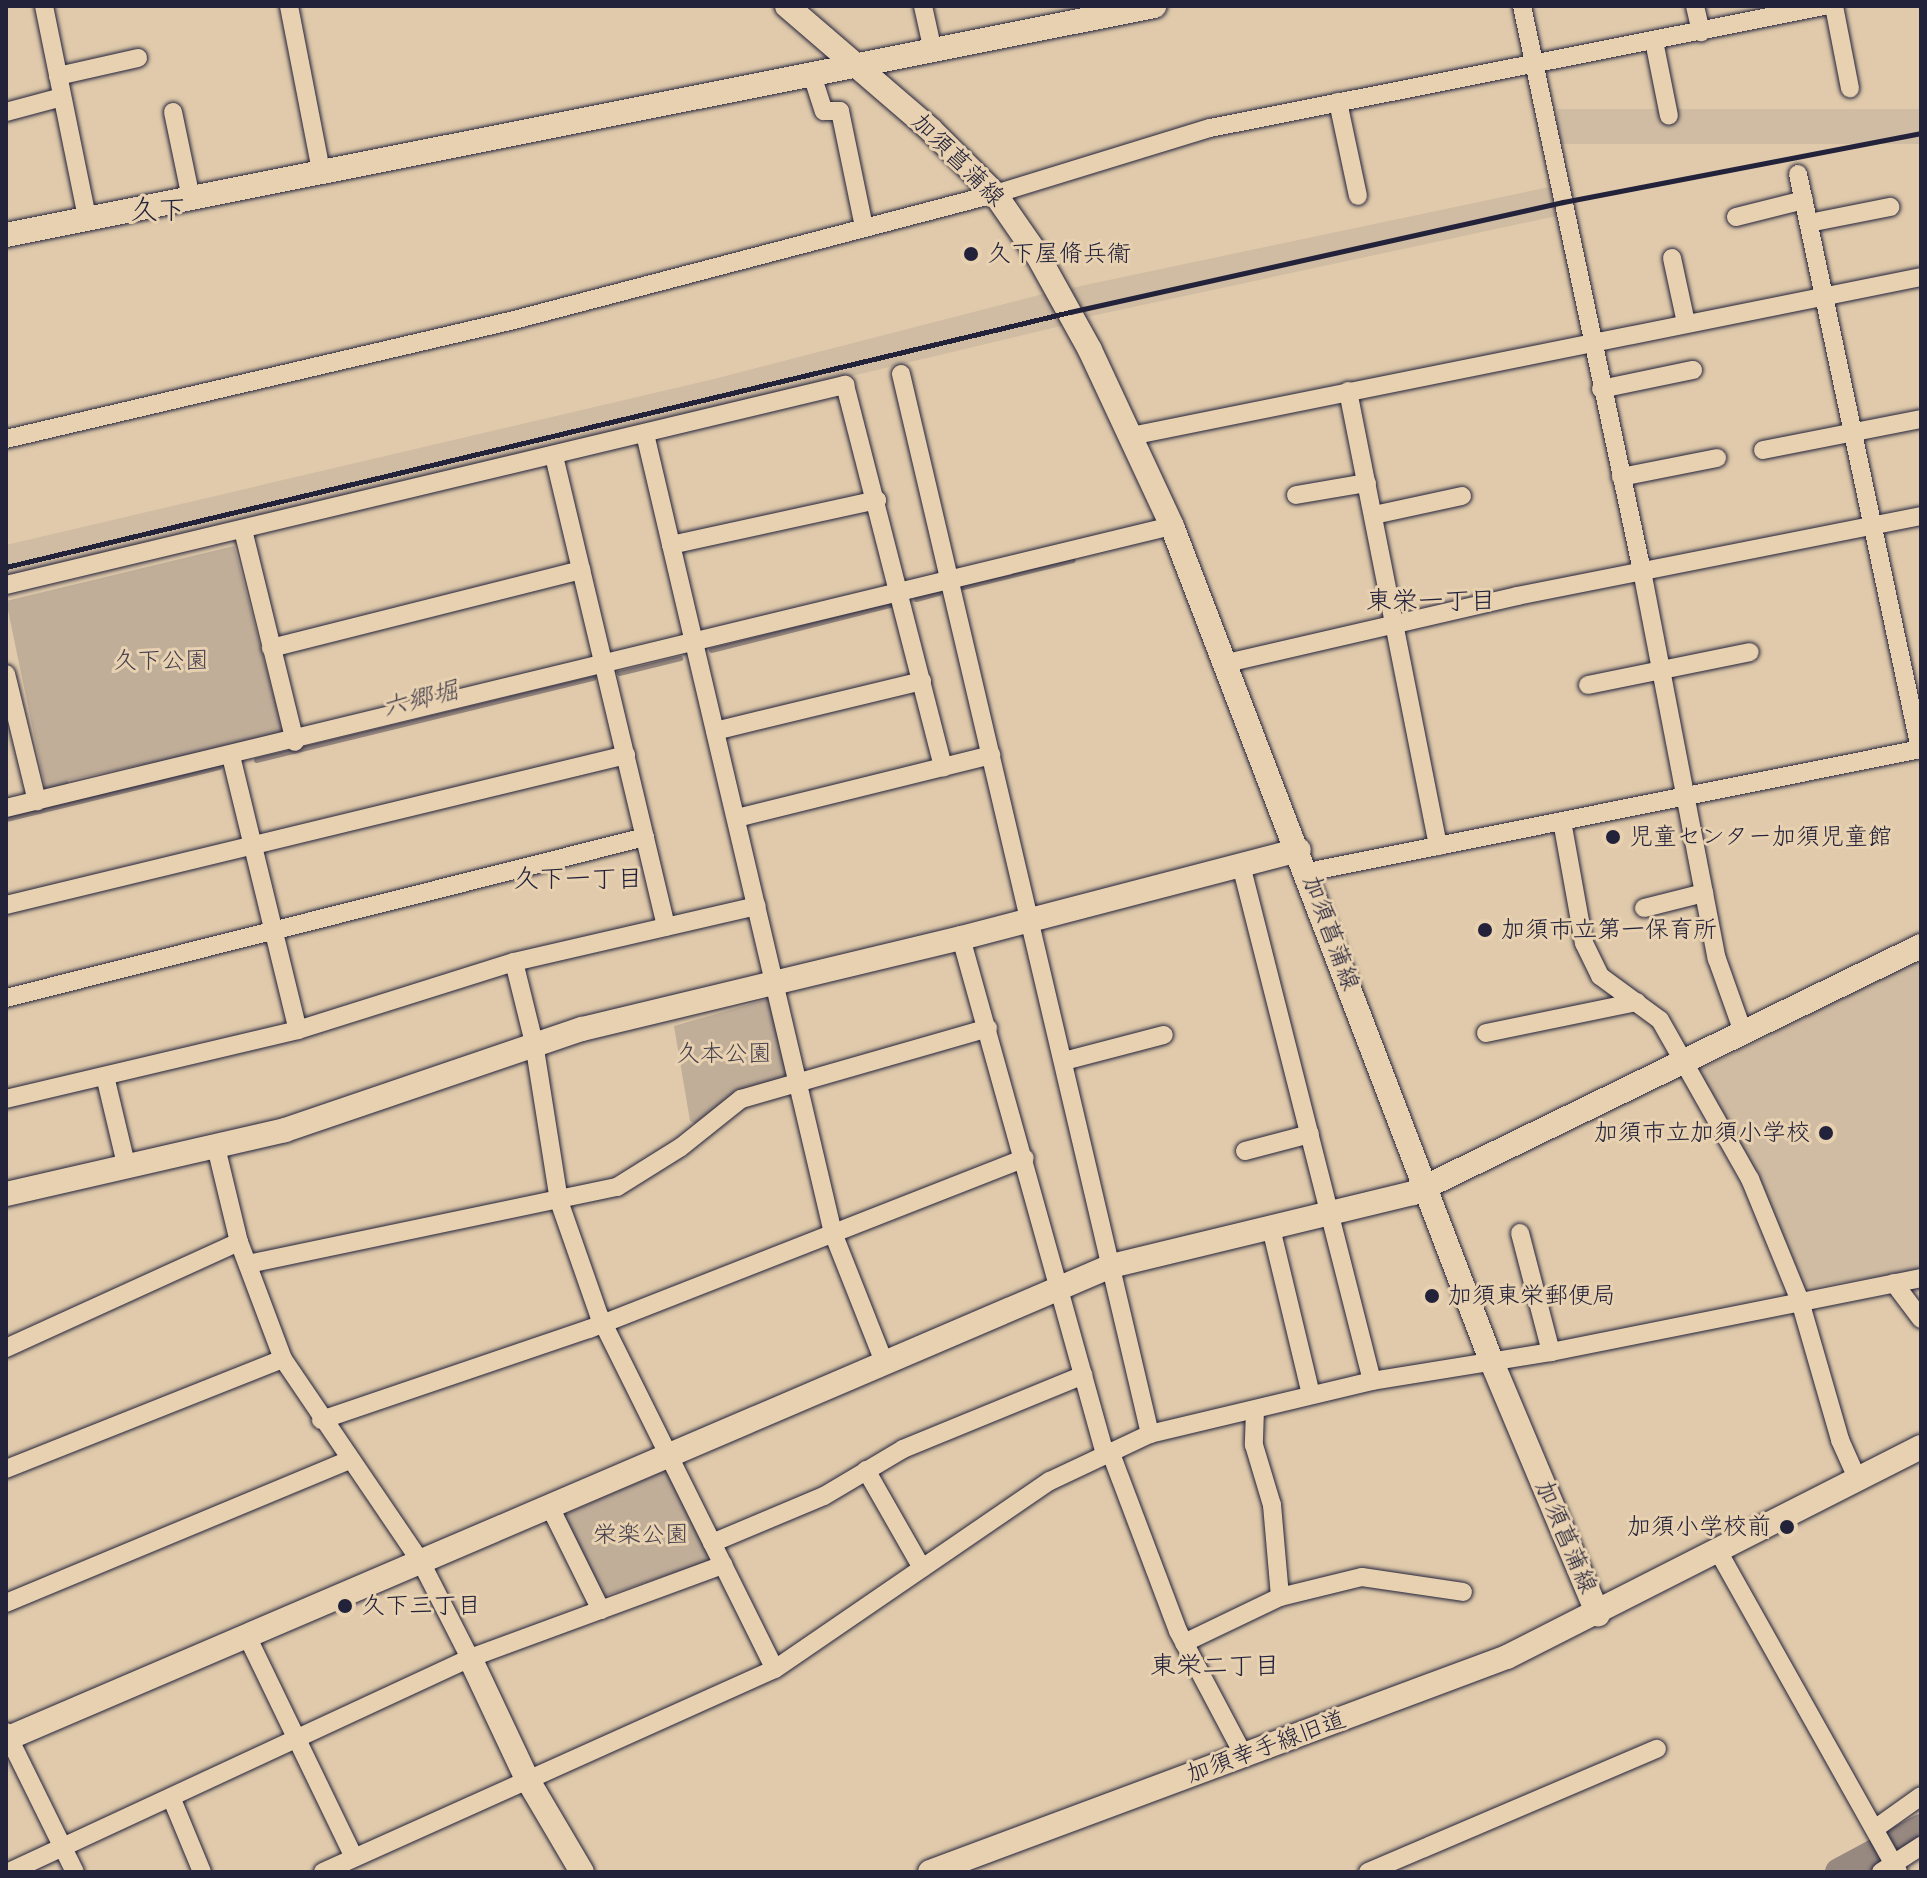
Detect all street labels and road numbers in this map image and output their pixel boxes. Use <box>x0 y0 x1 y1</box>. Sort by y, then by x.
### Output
street label: 加須菖蒲線 <box>905 107 1011 213</box>
street label: 加須菖蒲線 <box>1297 872 1365 994</box>
street label: 加須菖蒲線 <box>1529 1476 1603 1598</box>
street label: 加須幸手線旧道 <box>1182 1705 1350 1789</box>

